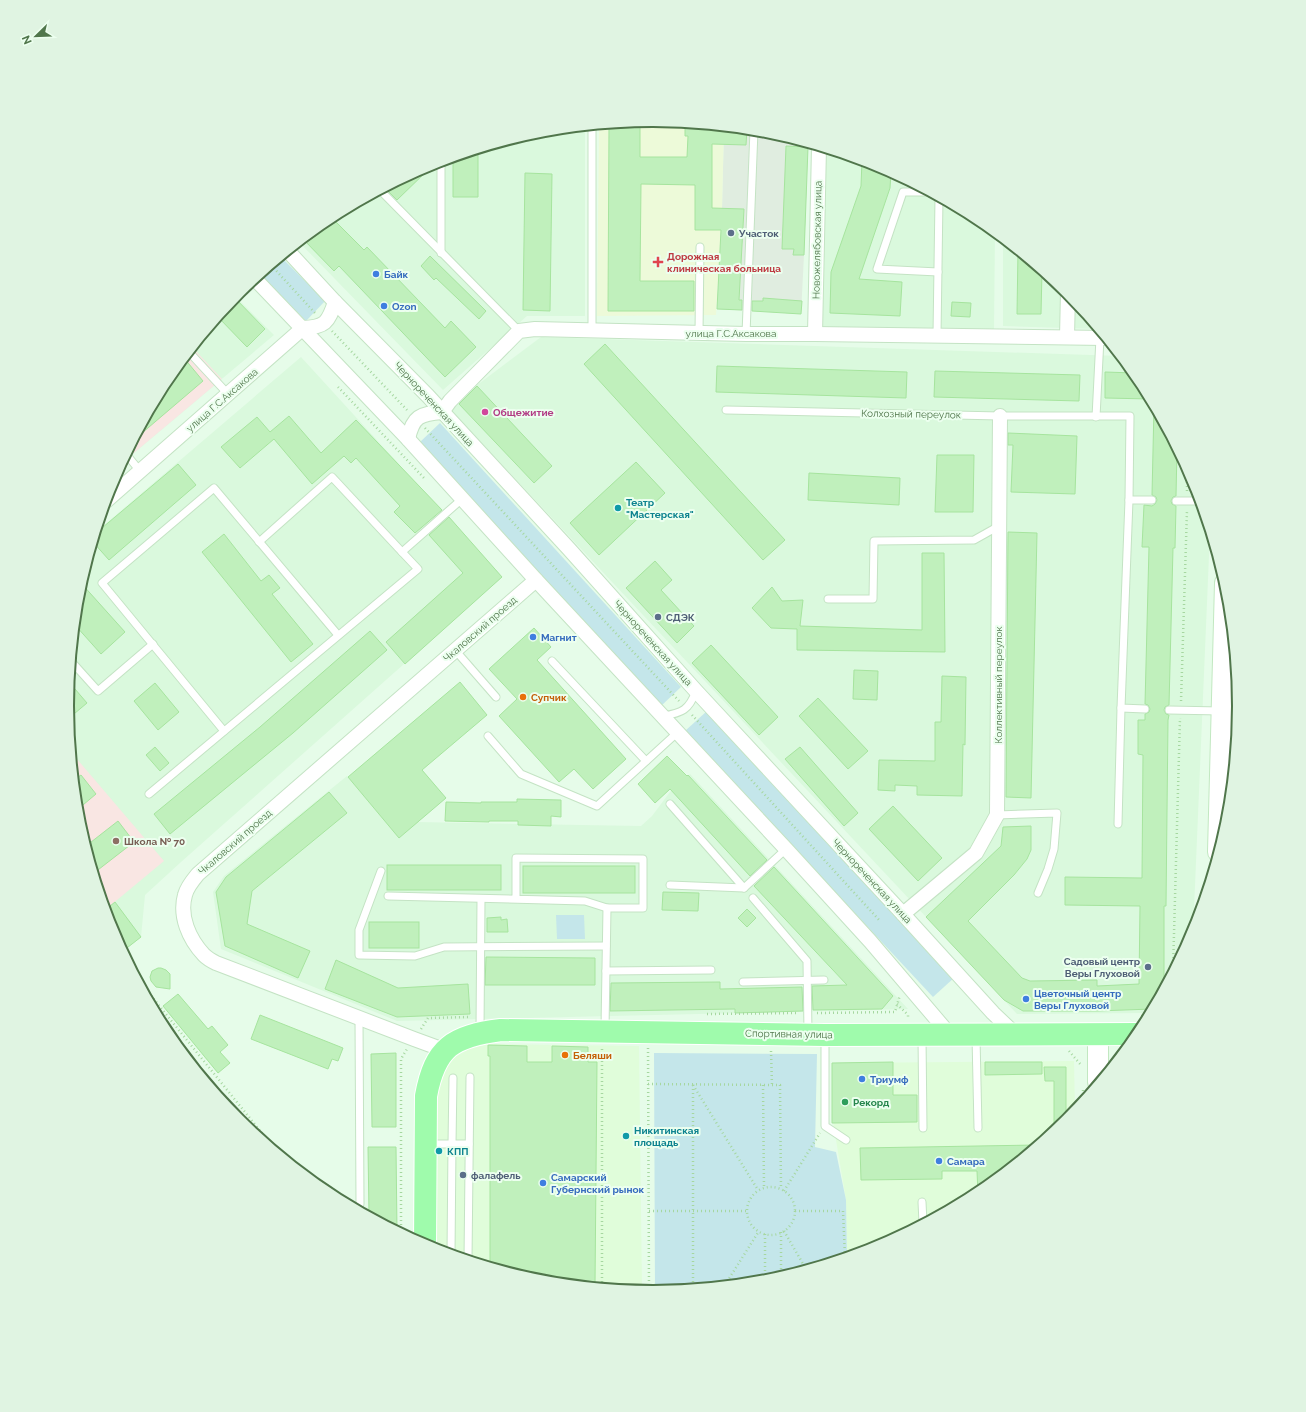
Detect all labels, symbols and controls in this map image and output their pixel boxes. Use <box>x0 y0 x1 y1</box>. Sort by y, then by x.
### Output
north arrow <box>16 16 56 56</box>
text: N <box>20 33 35 46</box>
street label: Новожелябовская улица <box>810 181 824 299</box>
marker: Участок <box>726 228 736 238</box>
place label: Участок <box>738 228 779 239</box>
place label: Дорожная клиническая больница <box>667 251 781 274</box>
marker: Дорожная клиническая больница <box>652 256 664 268</box>
marker: Байк <box>371 269 381 279</box>
place label: Байк <box>384 269 409 280</box>
marker: Ozon <box>379 301 389 311</box>
place label: Ozon <box>392 301 416 312</box>
street label: улица Г.С.Аксакова <box>686 328 776 339</box>
street label: Чернореченская улица <box>392 360 476 448</box>
street label: улица Г.С.Аксакова <box>184 366 260 434</box>
marker: Общежитие <box>480 407 490 417</box>
place label: Общежитие <box>493 407 554 418</box>
street label: Колхозный переулок <box>861 408 961 420</box>
place label: Театр "Мастерская" <box>626 497 694 520</box>
marker: Театр "Мастерская" <box>613 503 623 513</box>
street label: Чкаловский проезд <box>441 594 519 664</box>
street label: Чернореченская улица <box>612 598 694 688</box>
marker: СДЭК <box>653 612 663 622</box>
place label: СДЭК <box>666 612 695 623</box>
street label: Коллективный переулок <box>993 626 1004 744</box>
marker: Магнит <box>528 632 538 642</box>
place label: Магнит <box>541 632 577 643</box>
marker: Супчик <box>518 692 528 702</box>
place label: Супчик <box>531 692 567 703</box>
street label: Чкаловский проезд <box>196 807 274 877</box>
marker: Школа № 70 <box>111 836 121 846</box>
place label: Школа № 70 <box>124 836 185 847</box>
street label: Чернореченская улица <box>830 837 914 925</box>
place label: Садовый центр Веры Глуховой <box>1064 956 1141 979</box>
marker: Садовый центр Веры Глуховой <box>1143 962 1153 972</box>
place label: Цветочный центр Веры Глуховой <box>1034 988 1122 1011</box>
marker: Цветочный центр Веры Глуховой <box>1021 994 1031 1004</box>
street label: Спортивная улица <box>745 1028 833 1040</box>
marker: Беляши <box>560 1050 570 1060</box>
place label: Беляши <box>573 1050 612 1061</box>
marker: Триумф <box>857 1074 867 1084</box>
place label: Триумф <box>870 1074 909 1085</box>
marker: Рекорд <box>840 1097 850 1107</box>
place label: Рекорд <box>853 1097 890 1108</box>
place label: Никитинская площадь <box>634 1125 699 1148</box>
marker: Никитинская площадь <box>621 1131 631 1141</box>
marker: КПП <box>434 1146 444 1156</box>
place label: КПП <box>447 1146 468 1157</box>
marker: Самара <box>934 1156 944 1166</box>
place label: Самара <box>947 1156 985 1167</box>
marker: фалафель <box>458 1170 468 1180</box>
place label: фалафель <box>471 1170 521 1181</box>
place label: Самарский Губернский рынок <box>551 1172 644 1195</box>
marker: Самарский Губернский рынок <box>538 1178 548 1188</box>

